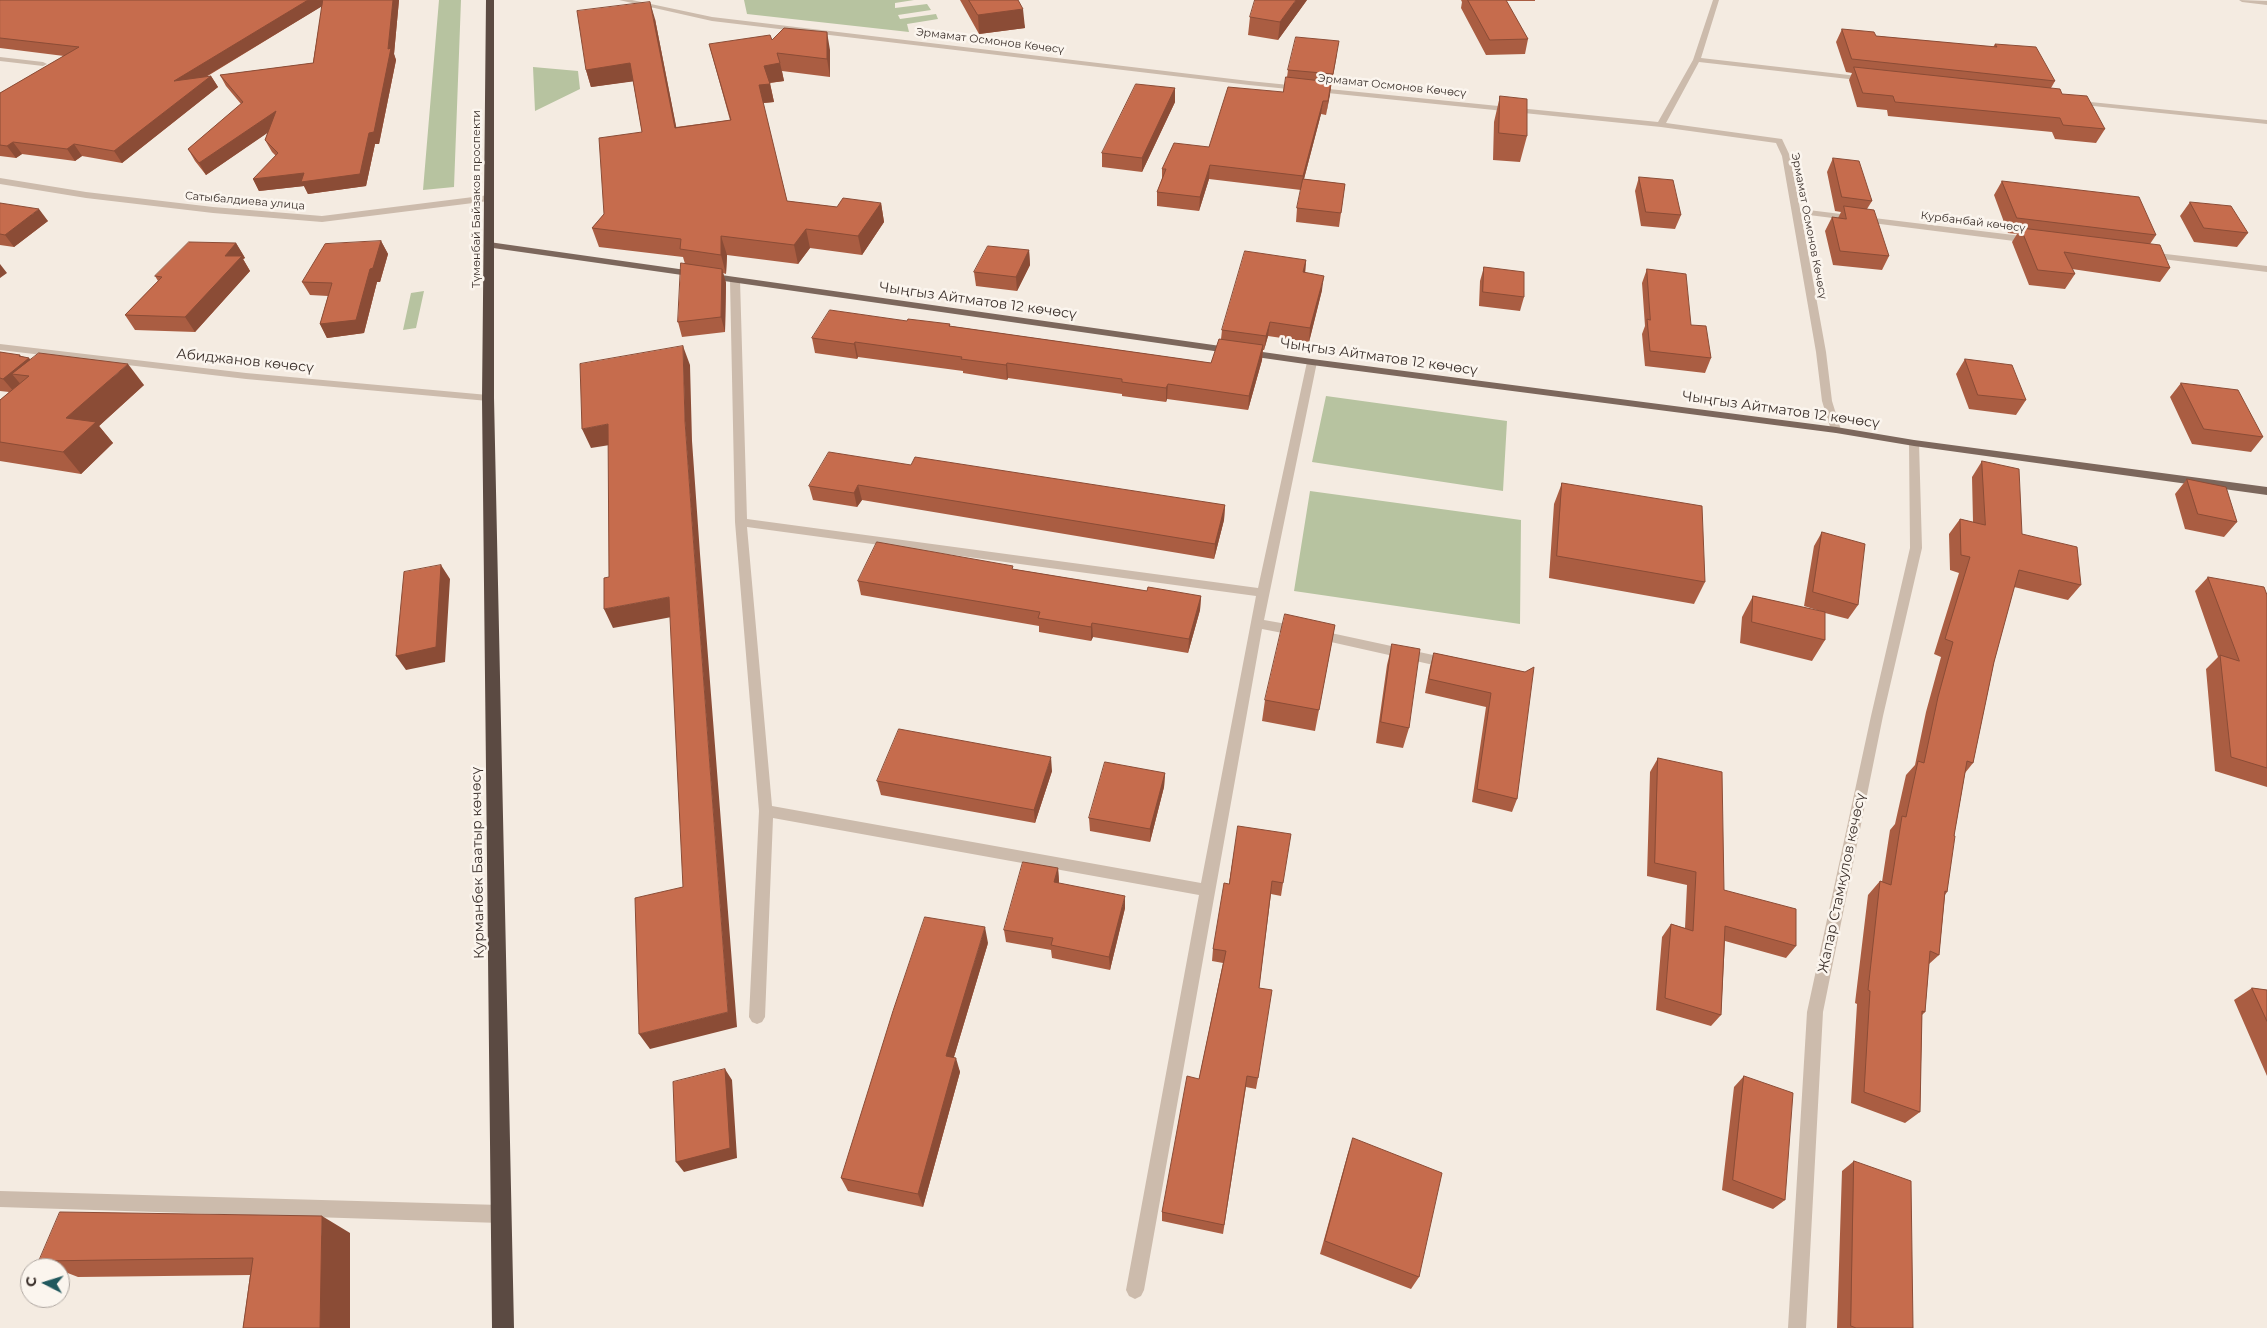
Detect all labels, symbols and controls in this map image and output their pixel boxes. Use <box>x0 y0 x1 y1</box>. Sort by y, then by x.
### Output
street label: Эрмамат Осмонов Көчөсү <box>915 25 1065 57</box>
street label: Эрмамат Осмонов Көчөсү <box>1317 72 1467 100</box>
street label: Түмөнбай Байзаков проспекти <box>470 110 484 288</box>
street label: Эрмамат Осмонов Көчөсү <box>1788 152 1830 300</box>
street label: Сатыбалдиева улица <box>184 189 306 213</box>
street label: Курбанбай көчөсү <box>1920 209 2026 235</box>
street label: Чыңгыз Айтматов 12 көчөсү <box>878 279 1078 323</box>
street label: Чыңгыз Айтматов 12 көчөсү <box>1279 335 1479 379</box>
street label: Абиджанов көчөсү <box>175 345 315 377</box>
street label: Чыңгыз Айтматов 12 көчөсү <box>1681 388 1881 432</box>
street label: Курманбек Баатыр көчөсү <box>468 767 488 959</box>
street label: Жапар Стамкулов көчөсү <box>1815 791 1869 975</box>
north arrow <box>20 1258 70 1308</box>
text: С <box>22 1276 40 1288</box>

